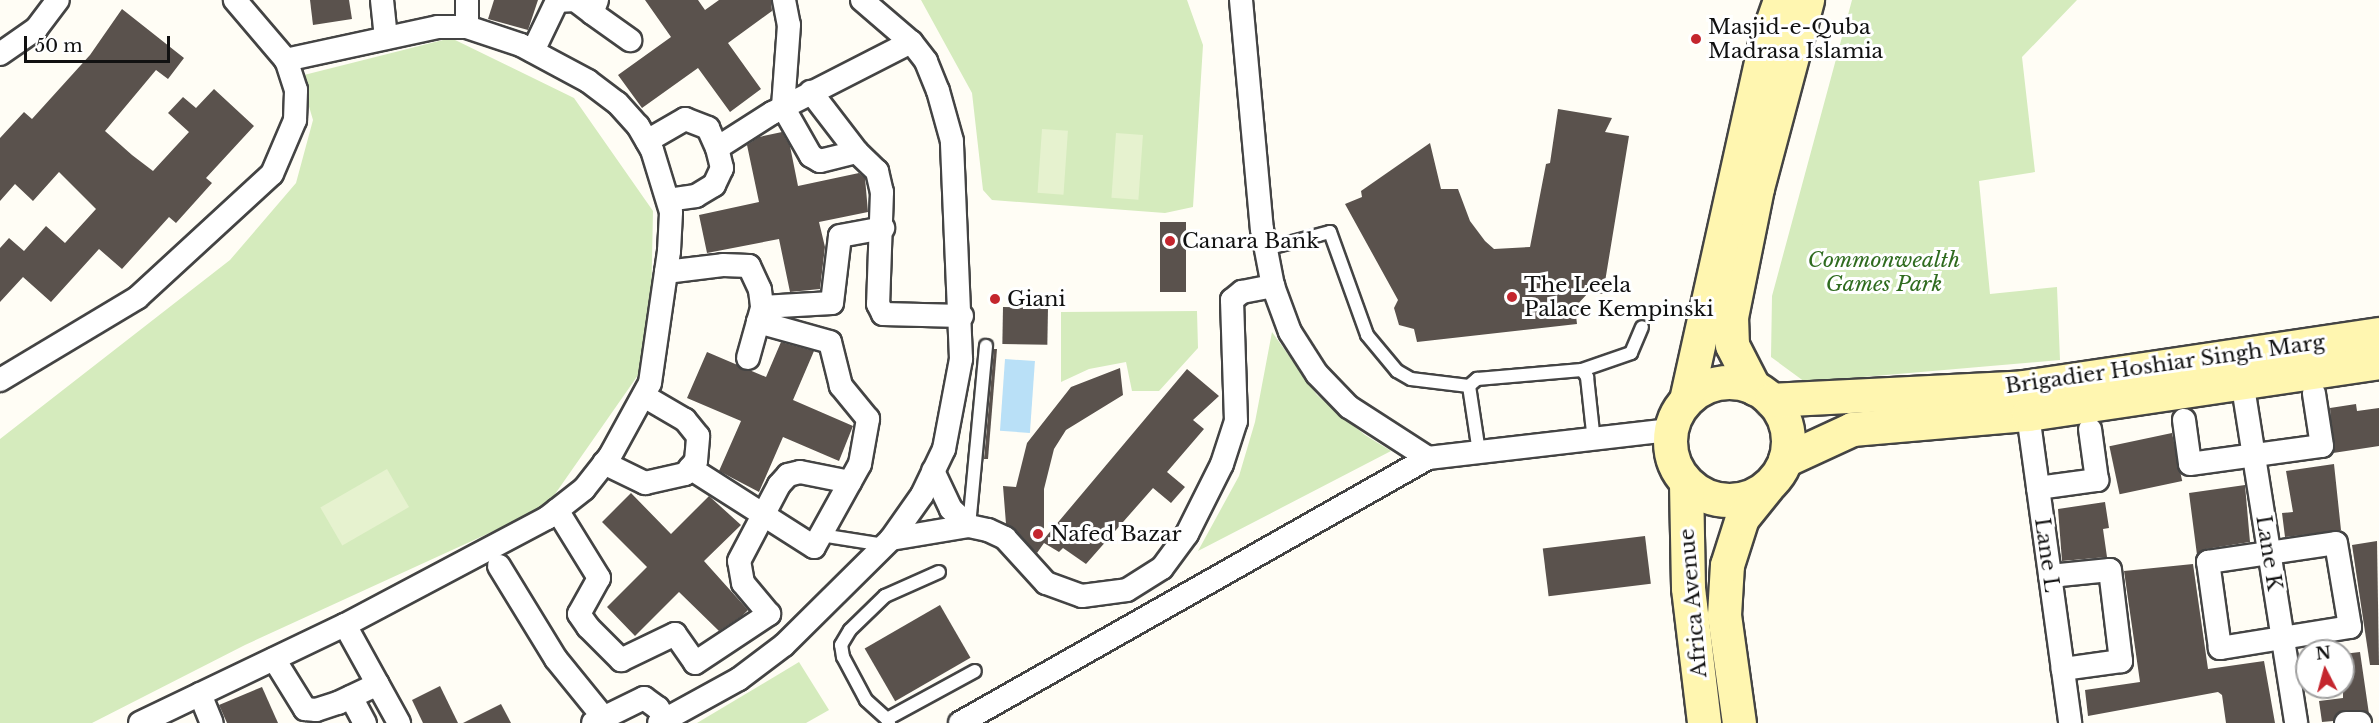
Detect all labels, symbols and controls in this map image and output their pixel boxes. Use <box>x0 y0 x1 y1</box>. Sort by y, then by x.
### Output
place label: Masjid-e-Quba Madrasa Islamia <box>1708 14 1883 64</box>
scale bar <box>27 24 172 62</box>
marker: Masjid-e-Quba Madrasa Islamia <box>1689 32 1703 46</box>
text: 50 m <box>35 35 83 57</box>
place label: Canara Bank <box>1182 228 1319 254</box>
marker: Canara Bank <box>1163 234 1177 248</box>
park label: Commonwealth Games Park <box>1808 247 1960 297</box>
place label: The Leela Palace Kempinski <box>1524 272 1714 322</box>
place label: Giani <box>1007 286 1066 312</box>
marker: The Leela Palace Kempinski <box>1505 290 1519 304</box>
marker: Giani <box>988 292 1002 306</box>
street label: Brigadier Hoshiar Singh Marg <box>2003 329 2327 399</box>
street label: Lane K <box>2251 514 2287 592</box>
street label: Lane L <box>2029 516 2065 594</box>
place label: Nafed Bazar <box>1050 521 1182 547</box>
marker: Nafed Bazar <box>1031 527 1045 541</box>
street label: Africa Avenue <box>1674 527 1712 679</box>
north arrow <box>2295 639 2355 699</box>
text: N <box>2315 642 2332 664</box>

